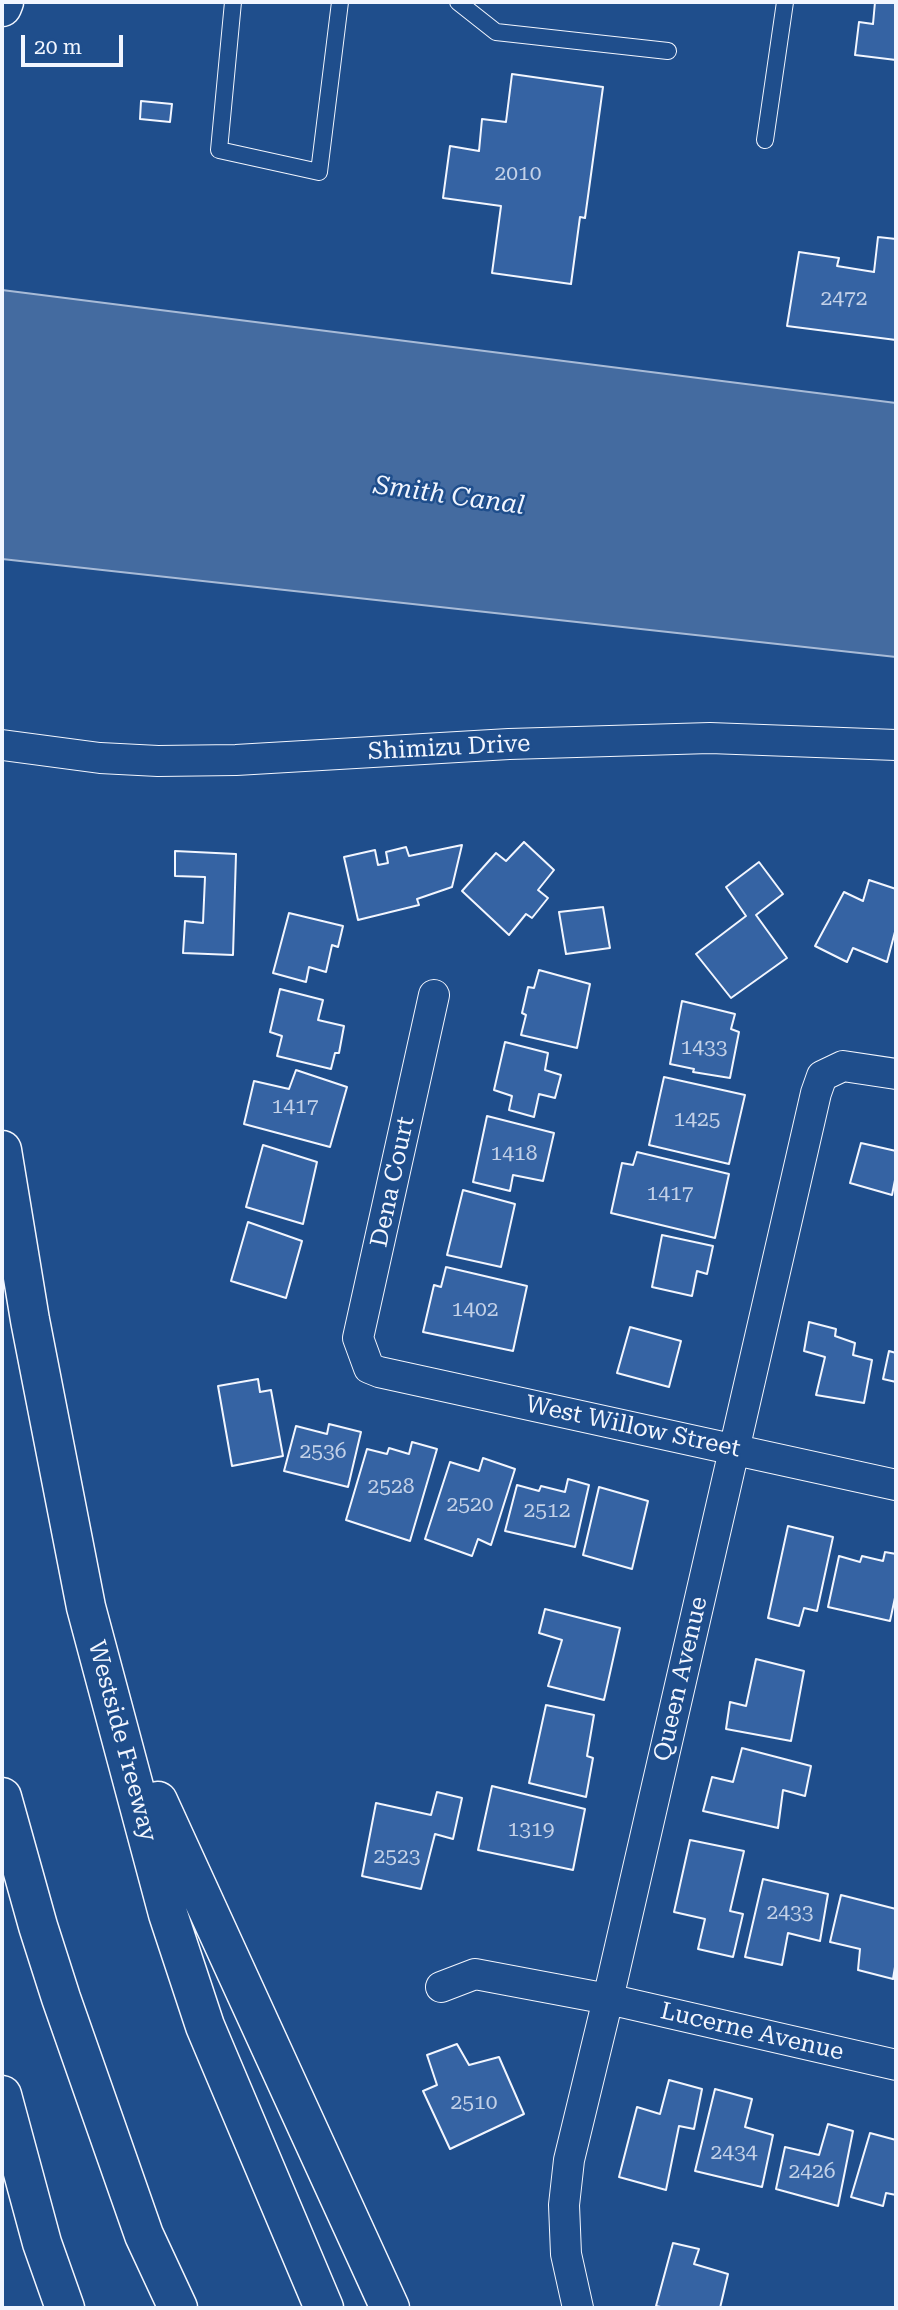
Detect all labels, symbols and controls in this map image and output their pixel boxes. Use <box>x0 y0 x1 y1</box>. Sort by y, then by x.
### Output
scale bar <box>24 21 126 65</box>
text: 20 m <box>34 35 82 59</box>
house number: 2010 <box>494 161 542 187</box>
house number: 2472 <box>820 286 868 312</box>
water label: Smith Canal <box>372 470 526 522</box>
street label: Shimizu Drive <box>367 729 531 767</box>
house number: 1433 <box>680 1035 728 1061</box>
house number: 1417 <box>271 1094 319 1120</box>
house number: 1425 <box>673 1107 721 1133</box>
street label: Dena Court <box>365 1114 421 1250</box>
house number: 1418 <box>490 1141 538 1167</box>
house number: 1417 <box>646 1181 694 1207</box>
house number: 1402 <box>451 1297 499 1323</box>
street label: West Willow Street <box>523 1390 743 1464</box>
house number: 2536 <box>299 1439 347 1465</box>
house number: 2528 <box>367 1474 415 1500</box>
house number: 2520 <box>446 1492 494 1518</box>
house number: 2512 <box>523 1498 571 1524</box>
street label: Queen Avenue <box>648 1594 714 1764</box>
street label: Westside Freeway <box>81 1637 163 1845</box>
house number: 1319 <box>507 1817 555 1843</box>
house number: 2523 <box>373 1844 421 1870</box>
house number: 2433 <box>766 1900 814 1926</box>
street label: Lucerne Avenue <box>658 1997 846 2067</box>
house number: 2510 <box>450 2090 498 2116</box>
house number: 2434 <box>710 2140 758 2166</box>
house number: 2426 <box>788 2159 836 2185</box>

